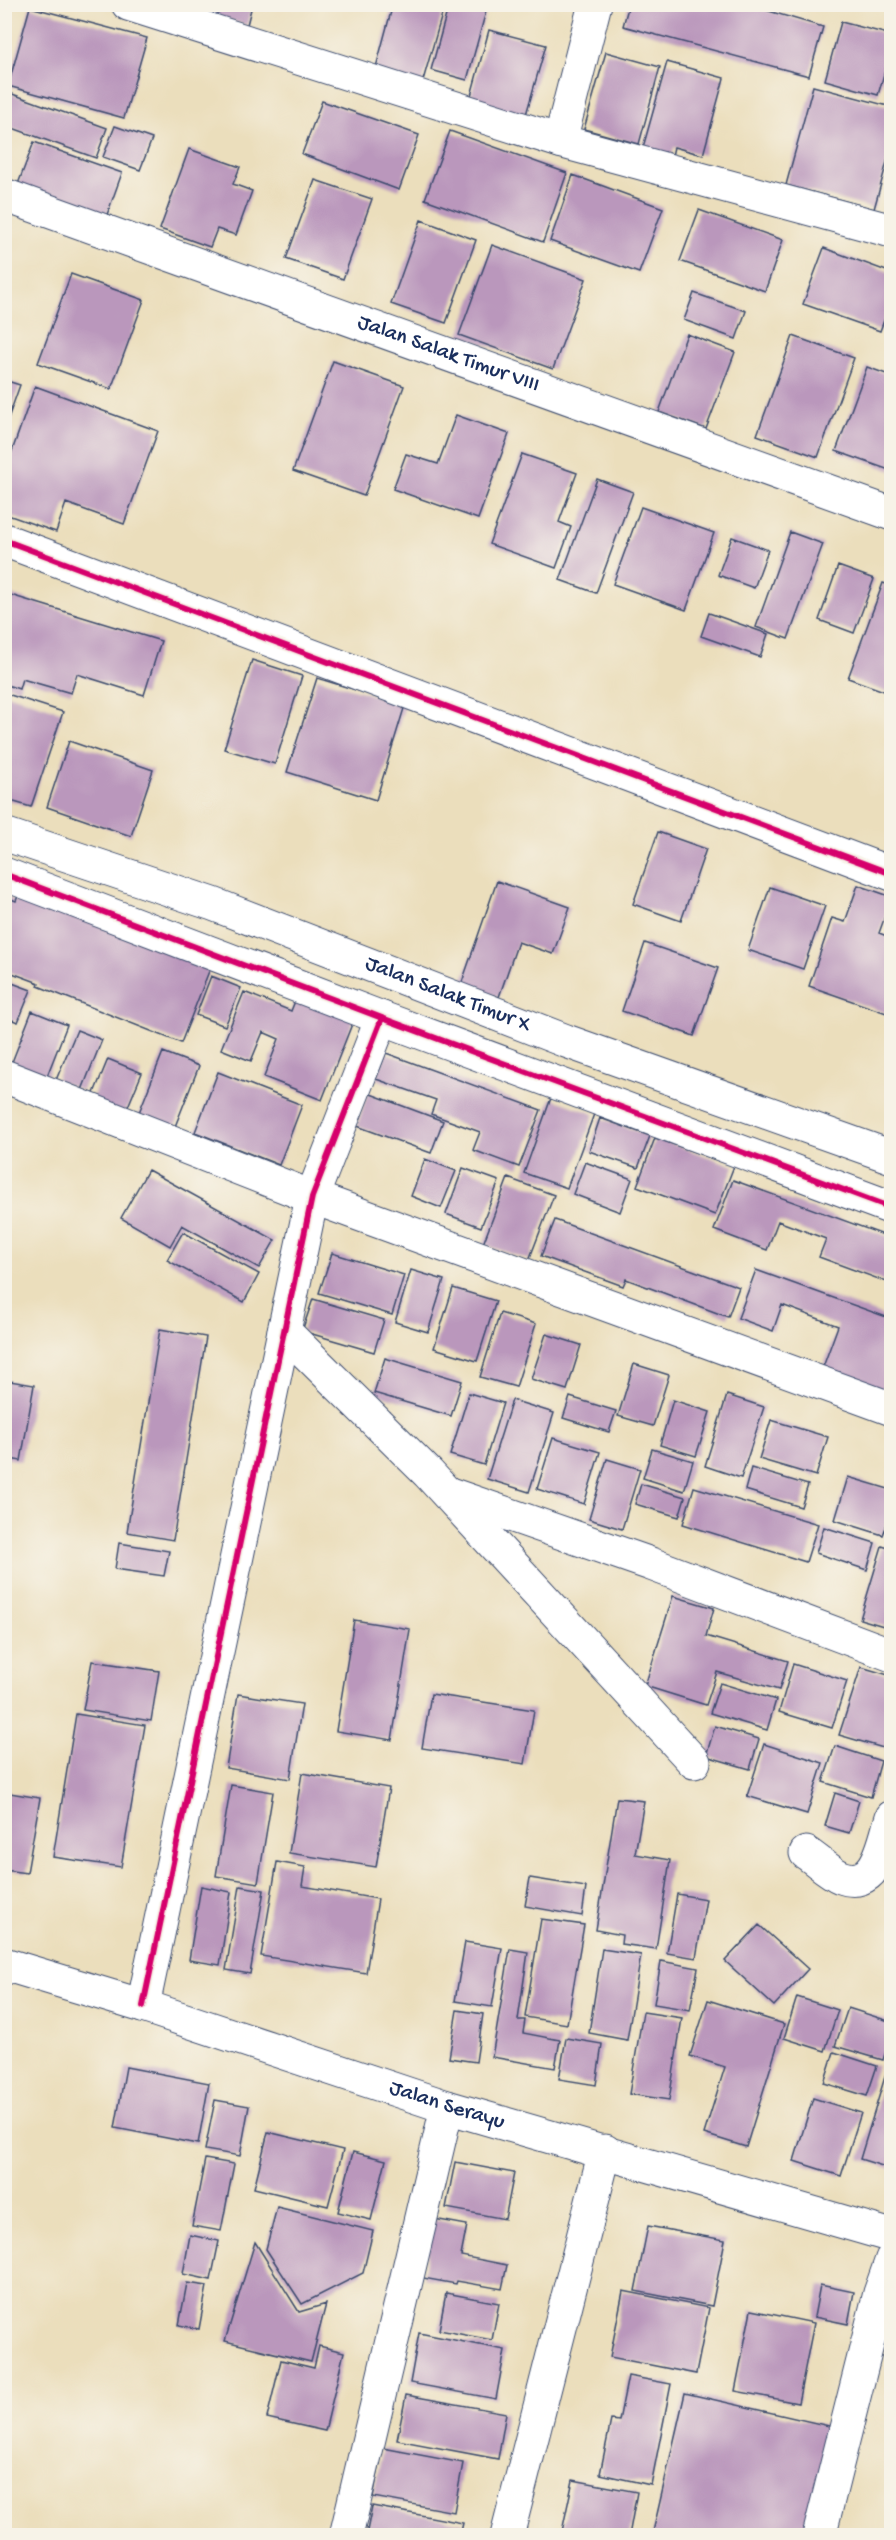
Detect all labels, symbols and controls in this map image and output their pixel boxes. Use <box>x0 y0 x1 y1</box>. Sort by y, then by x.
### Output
street label: Jalan Salak Timur VIII <box>354 310 543 399</box>
street label: Jalan Salak Timur X <box>361 951 535 1039</box>
street label: Jalan Serayu <box>386 2076 507 2136</box>

